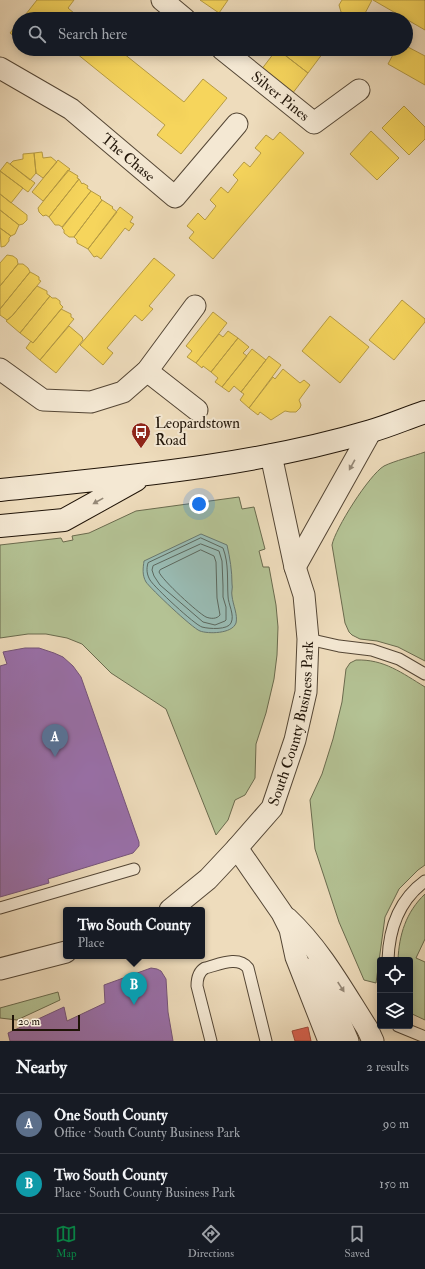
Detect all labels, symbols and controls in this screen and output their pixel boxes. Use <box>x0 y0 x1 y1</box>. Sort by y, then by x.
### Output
search box <box>12 12 413 56</box>
icon: search <box>26 23 48 45</box>
text: Search here <box>58 25 127 44</box>
street label: Silver Pines <box>247 67 313 125</box>
street label: The Chase <box>97 129 159 186</box>
place label: Leopardstown Road <box>155 414 240 450</box>
bus stop icon: Leopardstown Road <box>130 421 152 449</box>
one-way arrow <box>349 459 356 471</box>
your location <box>189 494 209 514</box>
one-way arrow <box>92 498 103 505</box>
street label: South County Business Park <box>264 641 317 808</box>
pin: A <box>42 724 68 757</box>
popup <box>63 907 205 959</box>
text: Two South County <box>77 916 191 935</box>
text: Place <box>77 935 104 951</box>
map controls <box>377 957 413 1029</box>
button: locate <box>377 957 413 993</box>
pin: B <box>121 972 147 1005</box>
one-way arrow <box>337 982 345 992</box>
button: layers <box>377 993 413 1029</box>
scale bar <box>12 1013 80 1032</box>
text: 20 m <box>18 1015 40 1028</box>
text: Nearby <box>16 1057 67 1078</box>
text: 2 results <box>366 1059 409 1075</box>
text: One South County <box>54 1106 168 1125</box>
text: A <box>25 1116 33 1132</box>
text: 90 m <box>383 1116 409 1132</box>
text: Office · South County Business Park <box>54 1125 240 1141</box>
text: Two South County <box>54 1166 167 1185</box>
text: B <box>25 1176 33 1192</box>
text: 150 m <box>379 1176 409 1192</box>
text: Place · South County Business Park <box>54 1185 235 1201</box>
tab: Map <box>55 1223 77 1260</box>
tab: Directions <box>188 1223 234 1260</box>
tab: Saved <box>345 1223 370 1260</box>

